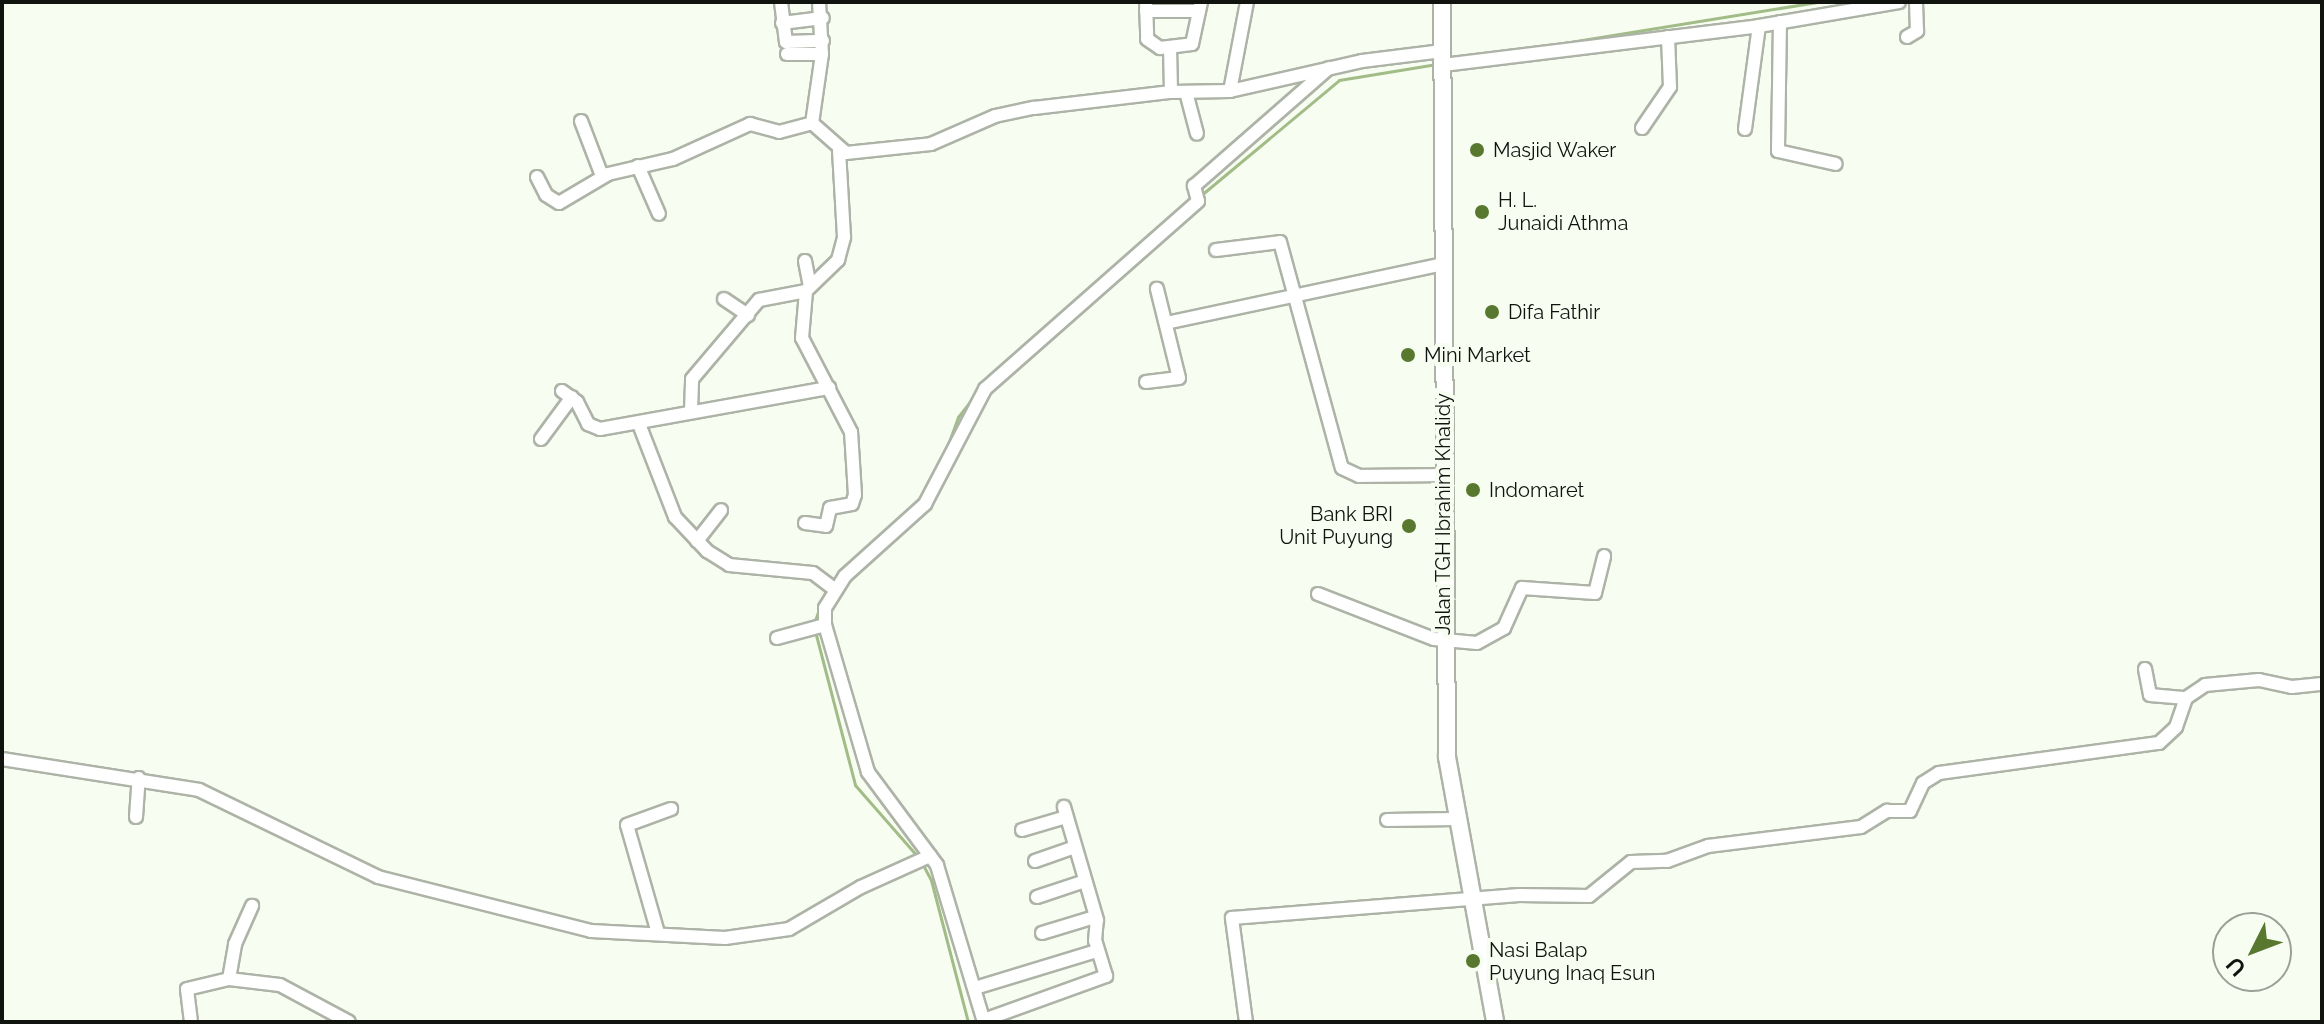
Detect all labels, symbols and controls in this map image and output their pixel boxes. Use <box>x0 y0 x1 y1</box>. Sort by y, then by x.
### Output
place label: Masjid Waker <box>1493 138 1617 162</box>
marker: Masjid Waker <box>1468 141 1486 159</box>
place label: H. L. Junaidi Athma <box>1498 188 1629 235</box>
marker: H. L. Junaidi Athma <box>1473 203 1491 221</box>
place label: Difa Fathir <box>1508 300 1600 324</box>
marker: Difa Fathir <box>1483 303 1501 321</box>
place label: Mini Market <box>1424 343 1531 367</box>
marker: Mini Market <box>1399 346 1417 364</box>
street label: Jalan TGH Ibrahim Khalidy <box>1431 393 1455 635</box>
place label: Indomaret <box>1489 478 1584 502</box>
marker: Indomaret <box>1464 481 1482 499</box>
place label: Bank BRI Unit Puyung <box>1279 502 1393 549</box>
marker: Bank BRI Unit Puyung <box>1400 517 1418 535</box>
north arrow <box>2212 912 2292 992</box>
place label: Nasi Balap Puyung Inaq Esun <box>1489 938 1655 985</box>
marker: Nasi Balap Puyung Inaq Esun <box>1464 952 1482 970</box>
text: U <box>2220 952 2251 982</box>

